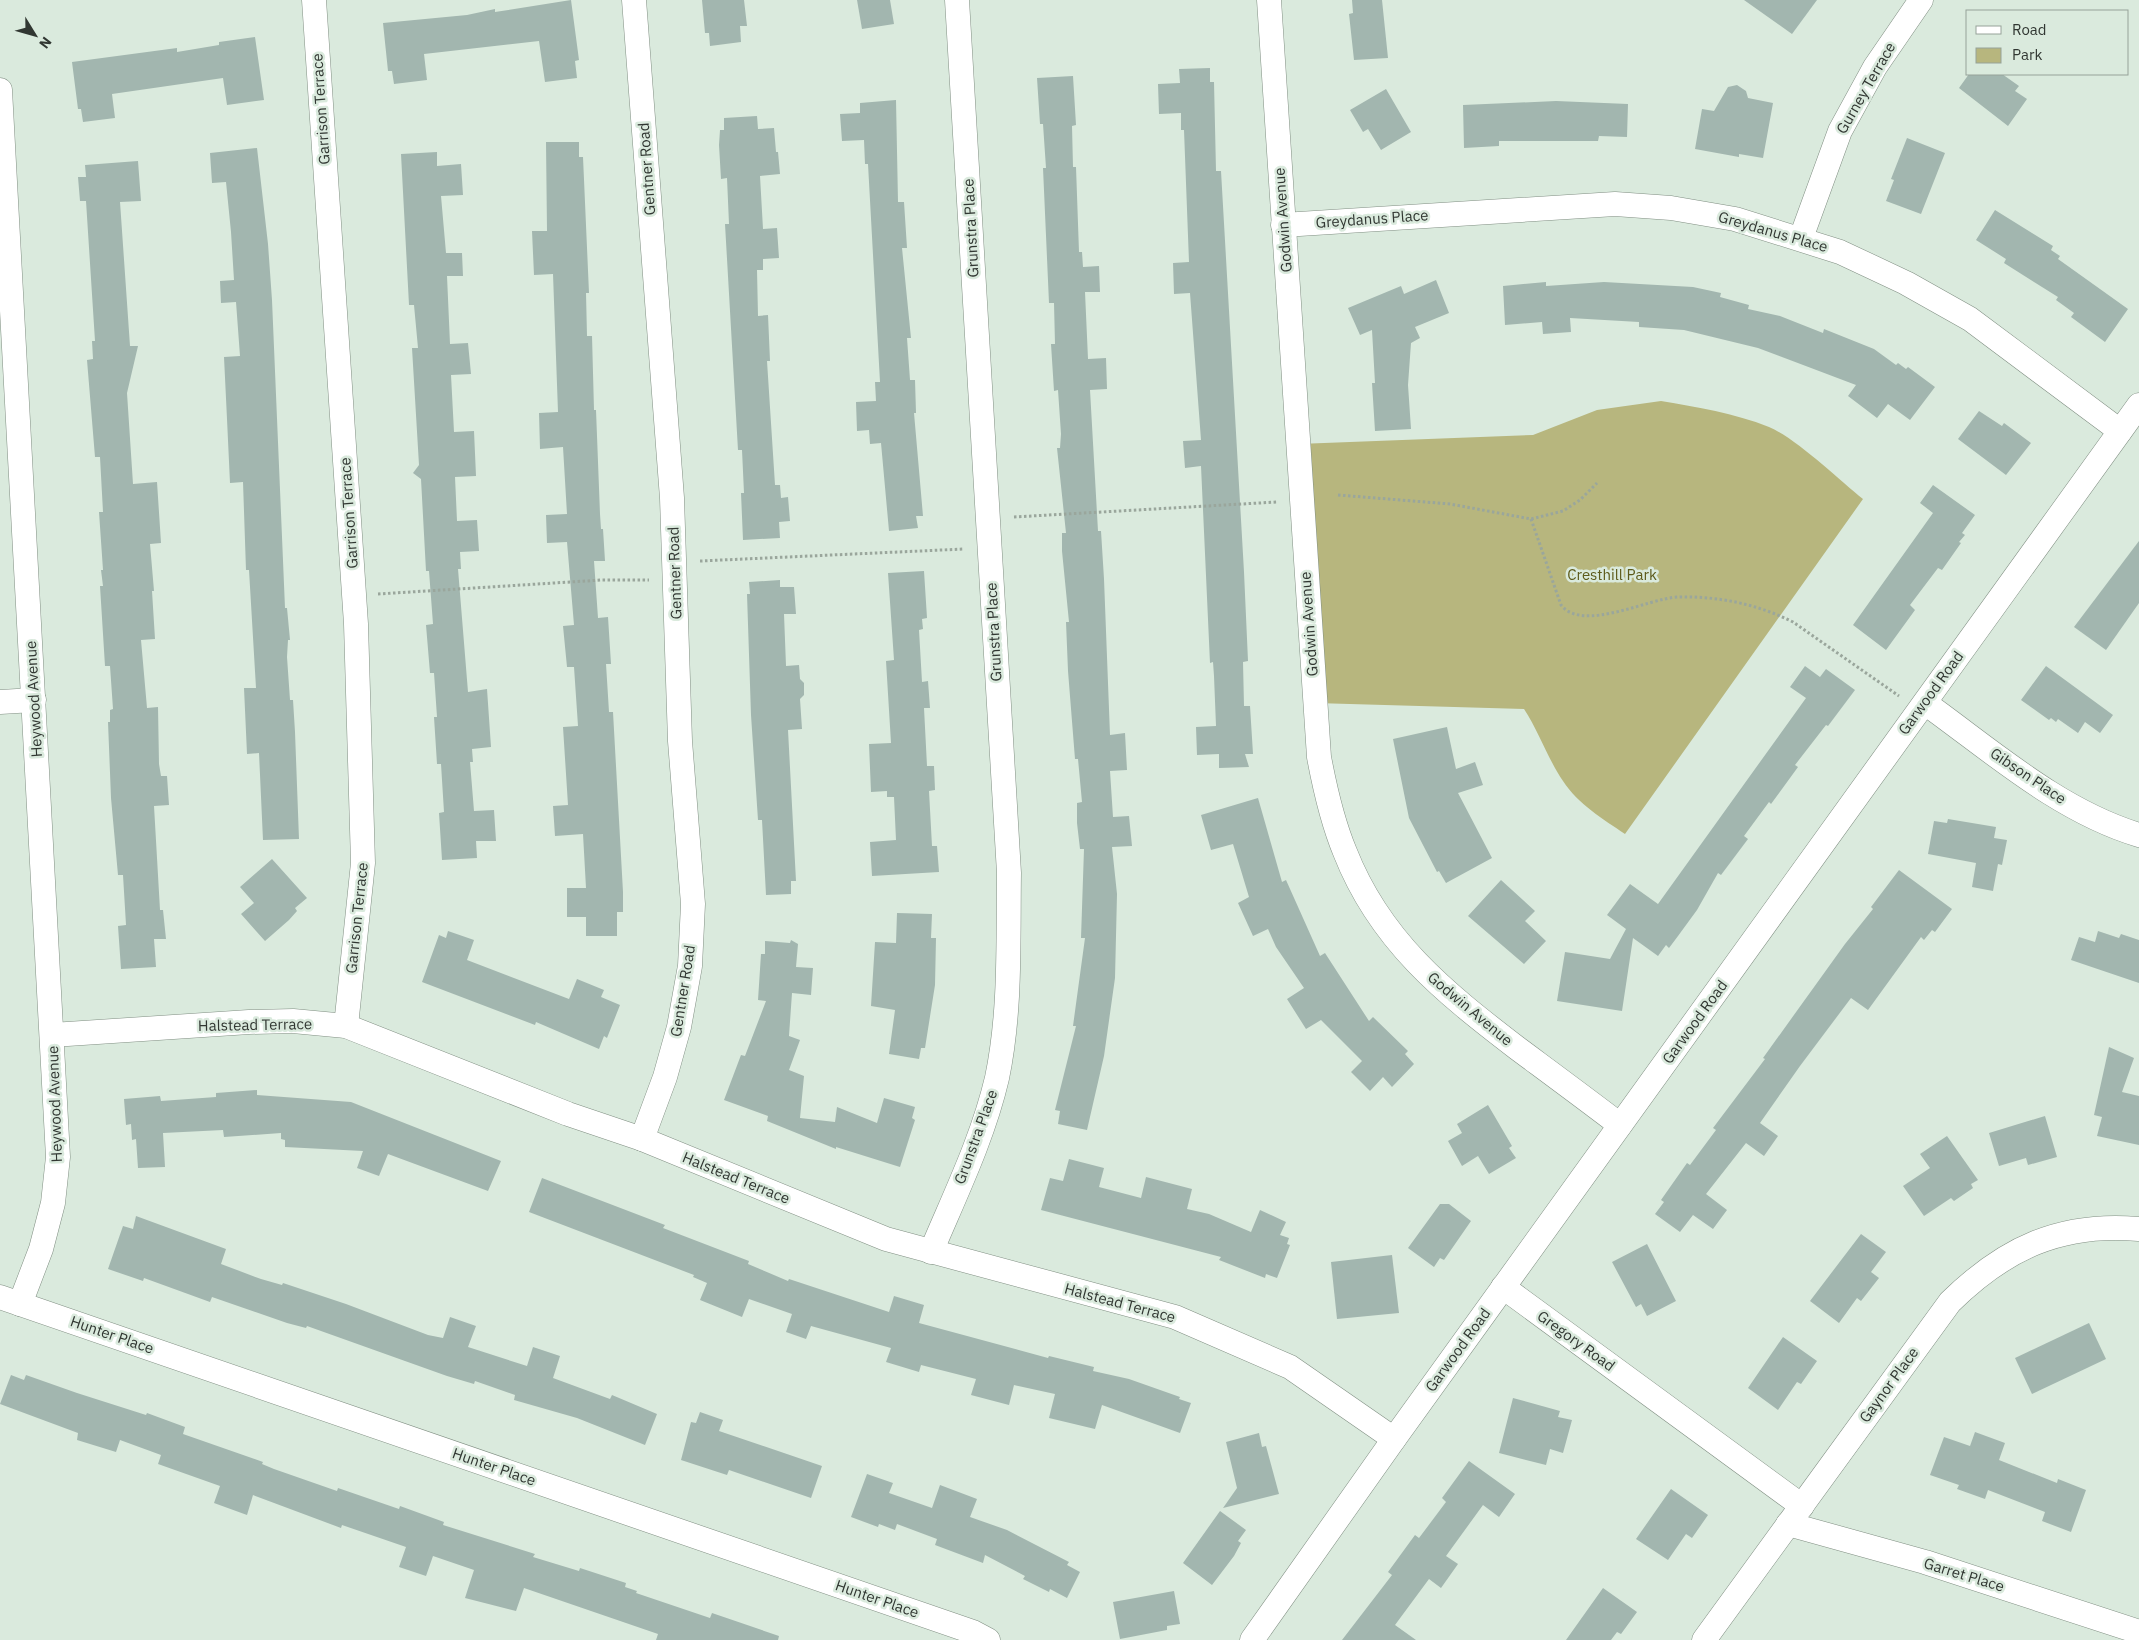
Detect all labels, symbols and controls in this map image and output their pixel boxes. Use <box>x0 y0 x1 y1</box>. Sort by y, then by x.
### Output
north arrow <box>10 10 60 60</box>
legend <box>1966 10 2129 75</box>
text: Road <box>2012 20 2047 39</box>
text: N <box>35 33 56 52</box>
street label: Gurney Terrace <box>1832 39 1899 137</box>
text: Park <box>2012 45 2042 64</box>
street label: Garrison Terrace <box>307 53 334 165</box>
street label: Gentner Road <box>634 122 659 216</box>
street label: Godwin Avenue <box>1269 167 1296 273</box>
street label: Grunstra Place <box>958 178 983 278</box>
street label: Greydanus Place <box>1315 205 1429 232</box>
street label: Greydanus Place <box>1716 207 1830 256</box>
street label: Garrison Terrace <box>335 457 362 569</box>
street label: Gentner Road <box>663 526 686 620</box>
park label: Cresthill Park <box>1567 565 1657 584</box>
street label: Godwin Avenue <box>1295 571 1322 677</box>
street label: Grunstra Place <box>981 582 1006 682</box>
street label: Heywood Avenue <box>21 640 46 758</box>
street label: Garwood Road <box>1894 647 1967 738</box>
street label: Gibson Place <box>1987 743 2070 808</box>
street label: Garrison Terrace <box>341 862 372 974</box>
street label: Gentner Road <box>666 944 699 1038</box>
street label: Godwin Avenue <box>1424 968 1517 1050</box>
street label: Garwood Road <box>1658 976 1731 1067</box>
street label: Halstead Terrace <box>198 1014 312 1035</box>
street label: Heywood Avenue <box>43 1045 66 1163</box>
street label: Grunstra Place <box>950 1087 1001 1187</box>
street label: Halstead Terrace <box>680 1147 793 1208</box>
street label: Halstead Terrace <box>1063 1279 1178 1326</box>
street label: Garwood Road <box>1421 1304 1494 1395</box>
street label: Gregory Road <box>1534 1306 1619 1375</box>
street label: Hunter Place <box>68 1311 156 1358</box>
street label: Gaynor Place <box>1855 1343 1922 1426</box>
street label: Hunter Place <box>450 1443 538 1490</box>
street label: Garret Place <box>1922 1553 2007 1596</box>
street label: Hunter Place <box>833 1575 921 1622</box>

